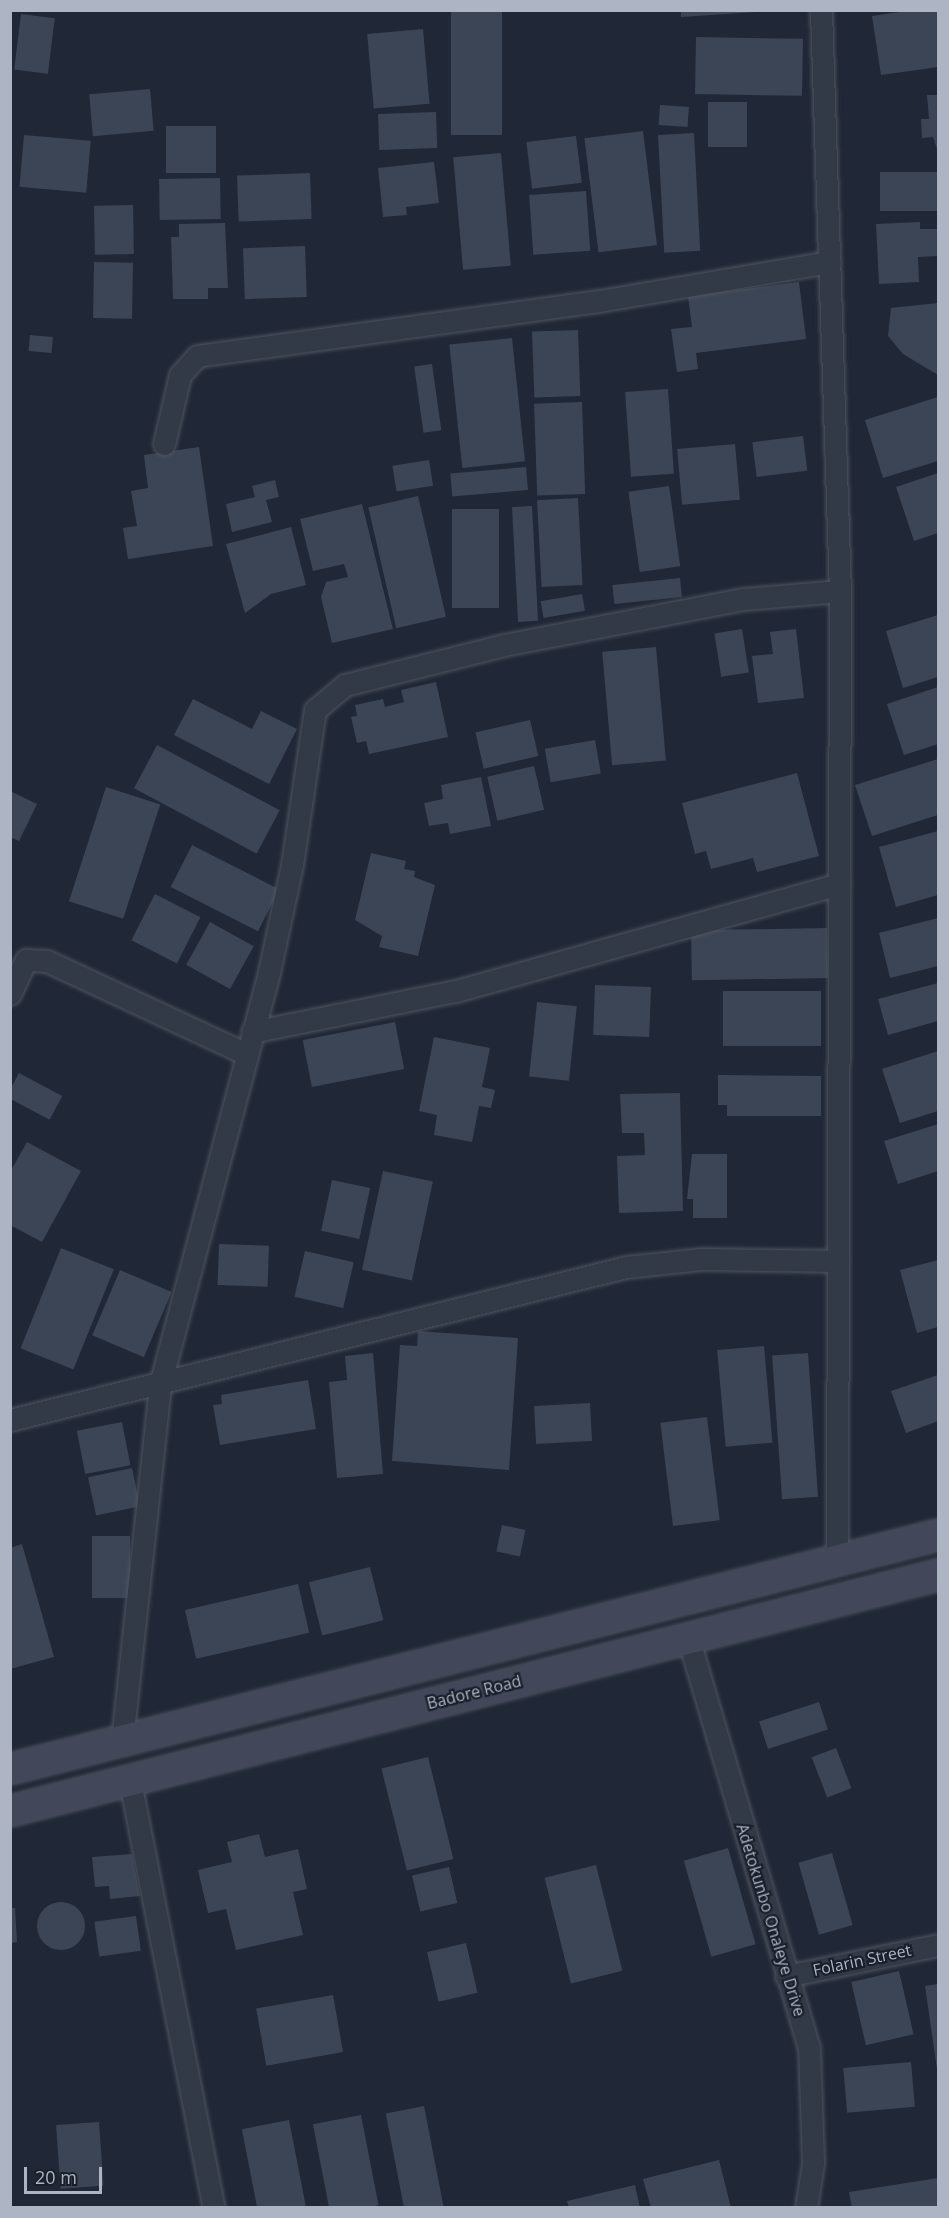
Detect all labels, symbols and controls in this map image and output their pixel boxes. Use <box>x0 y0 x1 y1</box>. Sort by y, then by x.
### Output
street label: Badore Road <box>425 1671 523 1713</box>
street label: Adetokunbo Onaleye Drive <box>733 1821 809 2019</box>
street label: Folarin Street <box>811 1940 913 1980</box>
scale bar <box>27 2155 105 2193</box>
text: 20 m <box>35 2165 77 2189</box>

